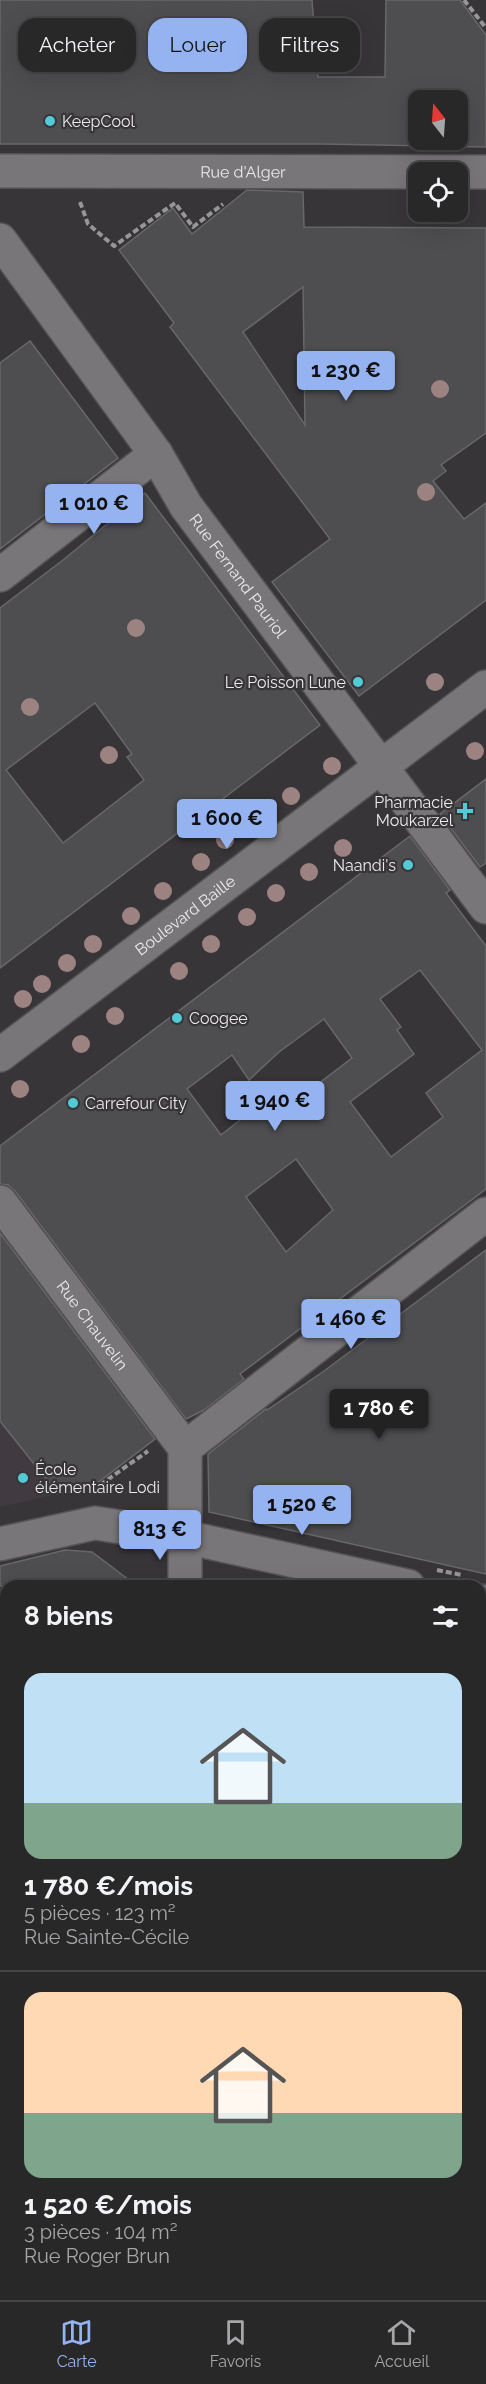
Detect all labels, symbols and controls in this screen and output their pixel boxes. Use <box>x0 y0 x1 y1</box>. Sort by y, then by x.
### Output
chip: Acheter <box>18 18 136 72</box>
chip: Louer <box>148 18 247 72</box>
chip: Filtres <box>259 18 360 72</box>
north arrow <box>408 90 468 150</box>
map controls <box>408 90 468 222</box>
place label: KeepCool <box>62 112 135 131</box>
marker: KeepCool <box>43 114 57 128</box>
street label: Rue d'Alger <box>200 162 286 182</box>
button: locate <box>408 162 468 222</box>
pin: 1 230 € <box>291 351 401 402</box>
text: 1 230 € <box>311 358 381 382</box>
pin: 1 010 € <box>39 484 149 535</box>
text: 1 010 € <box>59 491 129 515</box>
street label: Rue Fernand Pauriol <box>185 510 291 642</box>
place label: Le Poisson Lune <box>225 673 346 692</box>
marker: Le Poisson Lune <box>351 675 365 689</box>
place label: Pharmacie Moukarzel <box>374 793 454 830</box>
pin: 1 600 € <box>172 799 282 850</box>
marker: Pharmacie Moukarzel <box>458 804 472 818</box>
text: 1 600 € <box>191 806 263 830</box>
place label: Naandi's <box>333 856 396 875</box>
marker: Naandi's <box>401 858 415 872</box>
street label: Boulevard Baille <box>131 871 239 959</box>
place label: Coogee <box>189 1009 248 1028</box>
marker: Coogee <box>170 1011 184 1025</box>
pin: 1 940 € <box>220 1081 330 1132</box>
text: 1 940 € <box>240 1088 310 1112</box>
place label: Carrefour City <box>85 1094 187 1113</box>
marker: Carrefour City <box>66 1096 80 1110</box>
street label: Rue Chauvelin <box>52 1277 132 1374</box>
pin: 1 460 € <box>296 1299 406 1350</box>
text: 1 460 € <box>315 1306 387 1330</box>
pin: 1 780 € <box>324 1389 434 1440</box>
text: 1 780 € <box>343 1396 415 1420</box>
place label: École élémentaire Lodi <box>35 1459 160 1497</box>
marker: École élémentaire Lodi <box>16 1471 30 1485</box>
pin: 1 520 € <box>247 1485 357 1536</box>
text: 1 520 € <box>267 1492 337 1516</box>
pin: 813 € <box>118 1510 202 1561</box>
text: 813 € <box>133 1517 187 1541</box>
icon: filters <box>429 1600 462 1633</box>
text: 8 biens <box>24 1601 113 1631</box>
icon: home <box>189 1712 297 1820</box>
text: 1 780 €/mois <box>24 1871 193 1901</box>
text: 5 pièces · 123 m² <box>24 1901 176 1925</box>
text: Rue Sainte-Cécile <box>24 1925 189 1949</box>
icon: home <box>189 2031 297 2139</box>
text: 1 520 €/mois <box>24 2190 192 2220</box>
text: 3 pièces · 104 m² <box>24 2220 177 2244</box>
text: Rue Roger Brun <box>24 2244 170 2268</box>
tab: Carte <box>57 2316 97 2371</box>
tab: Favoris <box>210 2316 261 2371</box>
tab: Accueil <box>375 2316 429 2371</box>

